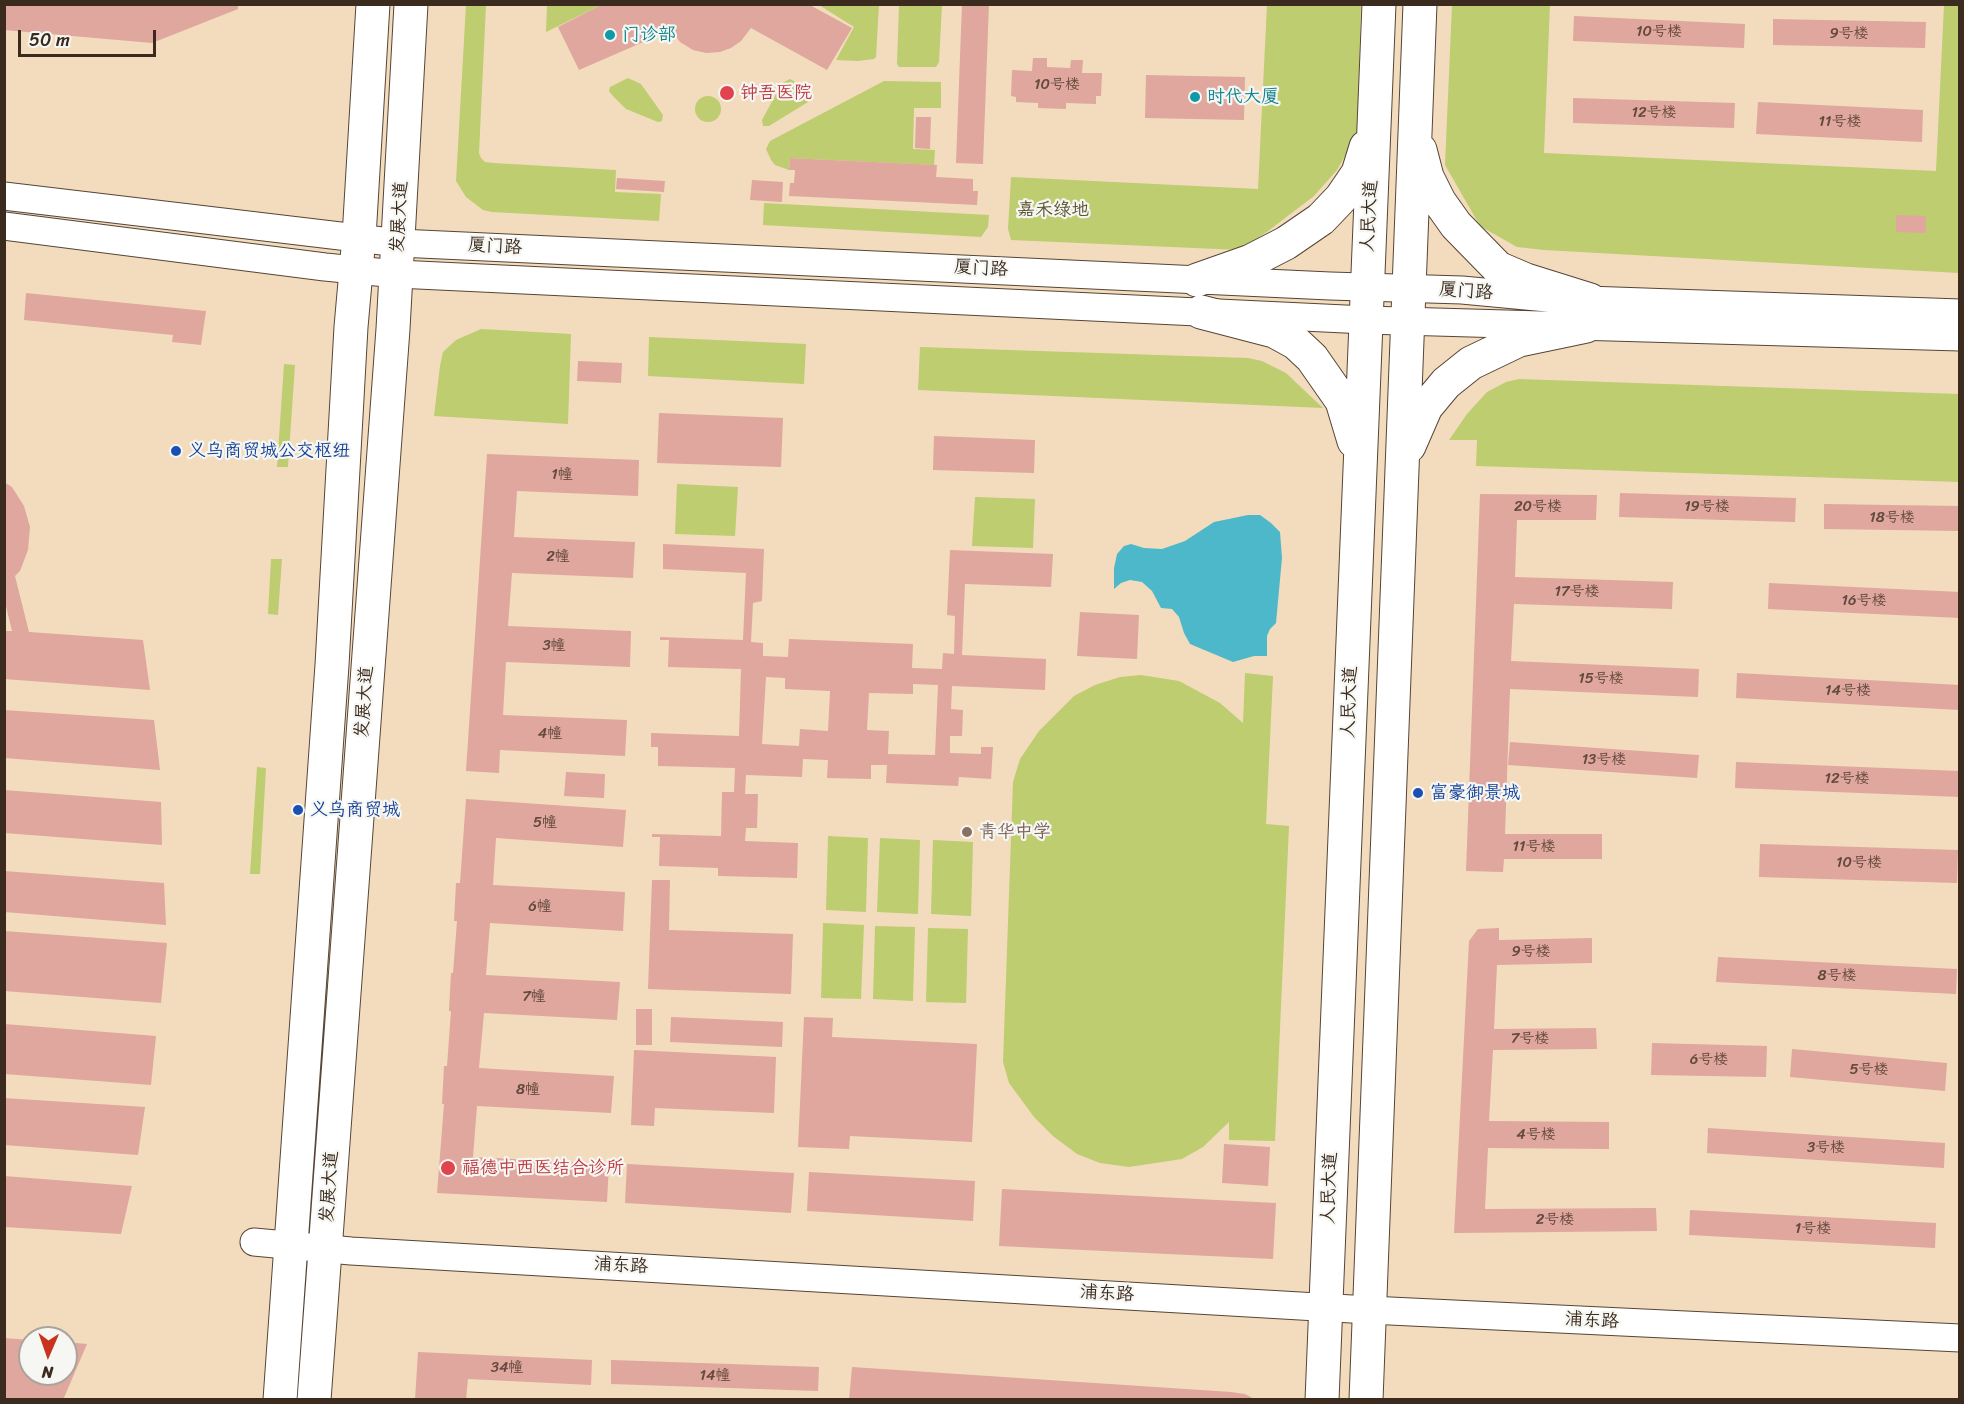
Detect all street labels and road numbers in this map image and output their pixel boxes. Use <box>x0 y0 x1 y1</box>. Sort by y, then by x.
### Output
street label: 人民大道 <box>1357 179 1383 253</box>
street label: 发展大道 <box>387 180 413 254</box>
street label: 厦门路 <box>467 235 523 259</box>
street label: 厦门路 <box>953 257 1009 281</box>
street label: 厦门路 <box>1438 279 1494 305</box>
street label: 发展大道 <box>352 665 378 739</box>
street label: 人民大道 <box>1338 666 1362 738</box>
street label: 发展大道 <box>317 1150 343 1224</box>
street label: 人民大道 <box>1318 1152 1342 1224</box>
street label: 浦东路 <box>593 1254 649 1278</box>
street label: 浦东路 <box>1079 1282 1135 1306</box>
street label: 浦东路 <box>1564 1309 1620 1333</box>

